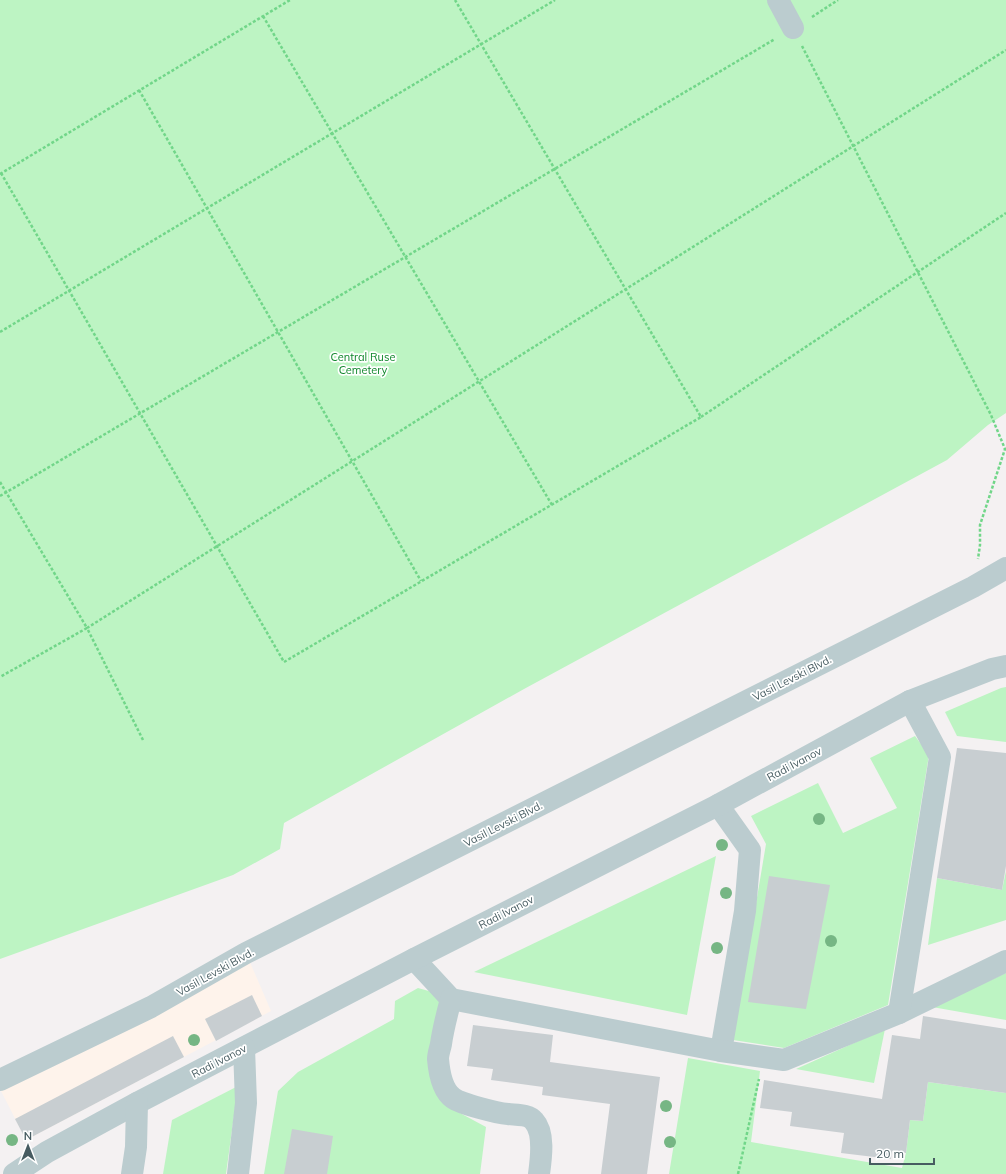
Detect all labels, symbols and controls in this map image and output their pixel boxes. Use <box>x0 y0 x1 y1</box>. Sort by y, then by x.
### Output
park label: Central Ruse Cemetery <box>331 350 395 377</box>
street label: Vasil Levski Blvd. <box>750 652 834 704</box>
street label: Radi Ivanov <box>764 744 824 784</box>
street label: Vasil Levski Blvd. <box>461 798 545 850</box>
street label: Radi Ivanov <box>476 892 536 932</box>
street label: Vasil Levski Blvd. <box>174 945 256 999</box>
street label: Radi Ivanov <box>189 1041 249 1081</box>
north arrow <box>8 1126 48 1166</box>
text: N <box>24 1129 32 1143</box>
scale bar <box>870 1140 934 1166</box>
text: 20 m <box>876 1146 904 1161</box>

